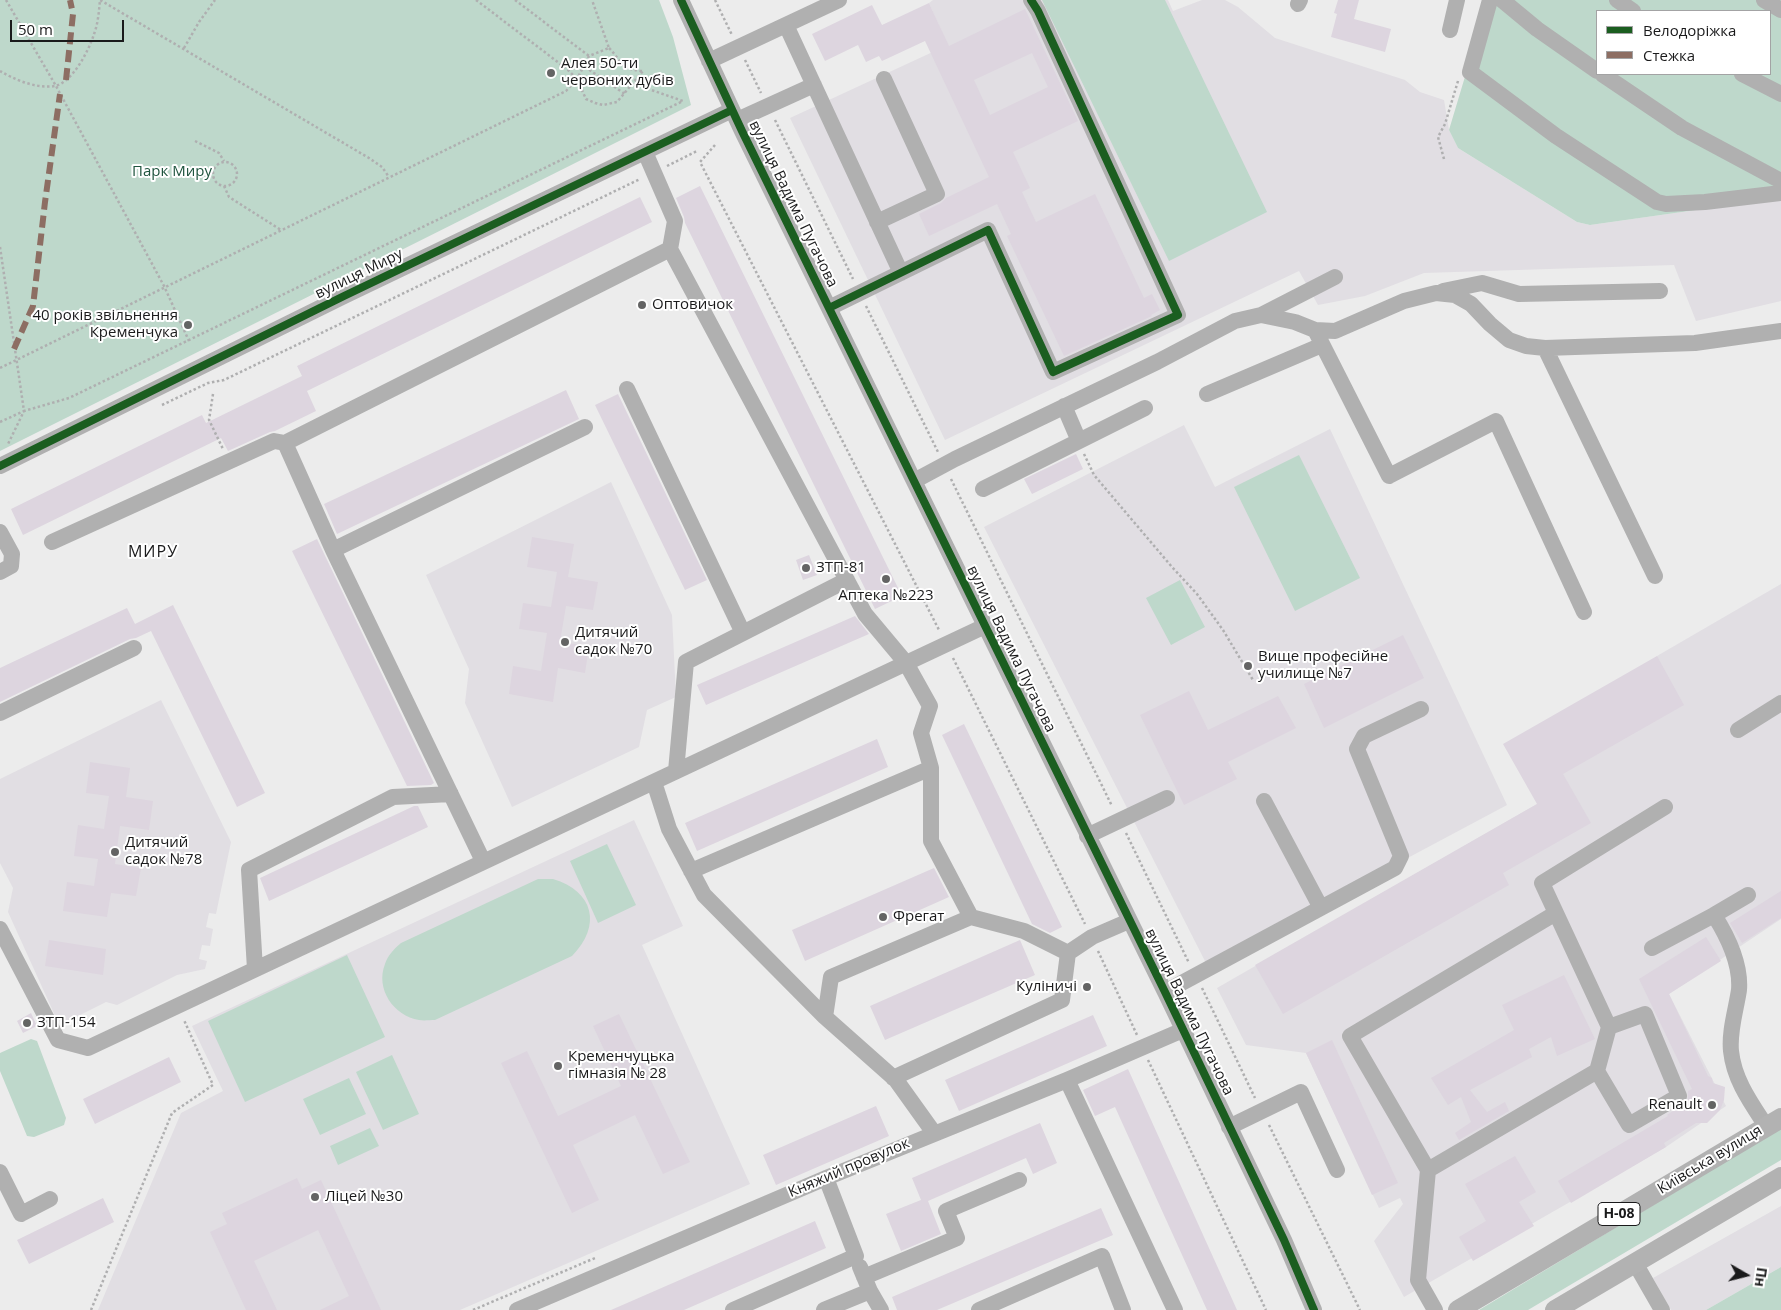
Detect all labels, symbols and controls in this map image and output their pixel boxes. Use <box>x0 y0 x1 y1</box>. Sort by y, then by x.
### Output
scale bar <box>12 10 126 42</box>
legend <box>1596 10 1771 75</box>
text: 50 m <box>18 19 53 39</box>
text: Велодоріжка <box>1643 20 1736 40</box>
text: Стежка <box>1643 45 1695 65</box>
place label: Алея 50-ти червоних дубів <box>561 55 674 90</box>
marker: Алея 50-ти червоних дубів <box>545 67 557 79</box>
street label: вулиця Вадима Пугачова <box>745 118 841 290</box>
park label: Парк Миру <box>132 163 212 181</box>
street label: вулиця Миру <box>312 245 406 303</box>
place label: Оптовичок <box>652 296 733 314</box>
marker: Оптовичок <box>636 299 648 311</box>
place label: 40 рокiв звiльнення Кременчука <box>32 307 178 342</box>
marker: 40 рокiв звiльнення Кременчука <box>182 319 194 331</box>
district label: МИРУ <box>127 542 179 562</box>
place label: ЗТП-81 <box>816 559 866 577</box>
marker: ЗТП-81 <box>800 562 812 574</box>
street label: вулиця Вадима Пугачова <box>963 563 1059 735</box>
marker: Аптека №223 <box>880 573 892 585</box>
place label: Аптека №223 <box>838 587 934 605</box>
place label: Дитячий садок №70 <box>575 624 652 659</box>
marker: Дитячий садок №70 <box>559 636 571 648</box>
place label: Вище професійне училище №7 <box>1258 648 1388 683</box>
marker: Вище професійне училище №7 <box>1242 660 1254 672</box>
place label: Дитячий садок №78 <box>125 834 202 869</box>
marker: Дитячий садок №78 <box>109 846 121 858</box>
place label: Фрегат <box>893 908 944 926</box>
marker: Фрегат <box>877 911 889 923</box>
street label: вулиця Вадима Пугачова <box>1141 926 1237 1098</box>
place label: Куліничі <box>1016 978 1077 996</box>
marker: Куліничі <box>1081 981 1093 993</box>
place label: ЗТП-154 <box>37 1014 95 1032</box>
marker: ЗТП-154 <box>21 1017 33 1029</box>
place label: Кременчуцька гімназія № 28 <box>568 1048 675 1083</box>
marker: Кременчуцька гімназія № 28 <box>552 1060 564 1072</box>
place label: Renault <box>1648 1096 1702 1114</box>
marker: Renault <box>1706 1099 1718 1111</box>
street label: Київська вулиця <box>1654 1122 1766 1198</box>
street label: Княжий провулок <box>786 1134 912 1202</box>
place label: Ліцей №30 <box>325 1188 403 1206</box>
marker: Ліцей №30 <box>309 1191 321 1203</box>
road number: Н-08 <box>1598 1202 1640 1226</box>
north arrow <box>1721 1250 1771 1300</box>
text: Пн <box>1751 1266 1772 1288</box>

